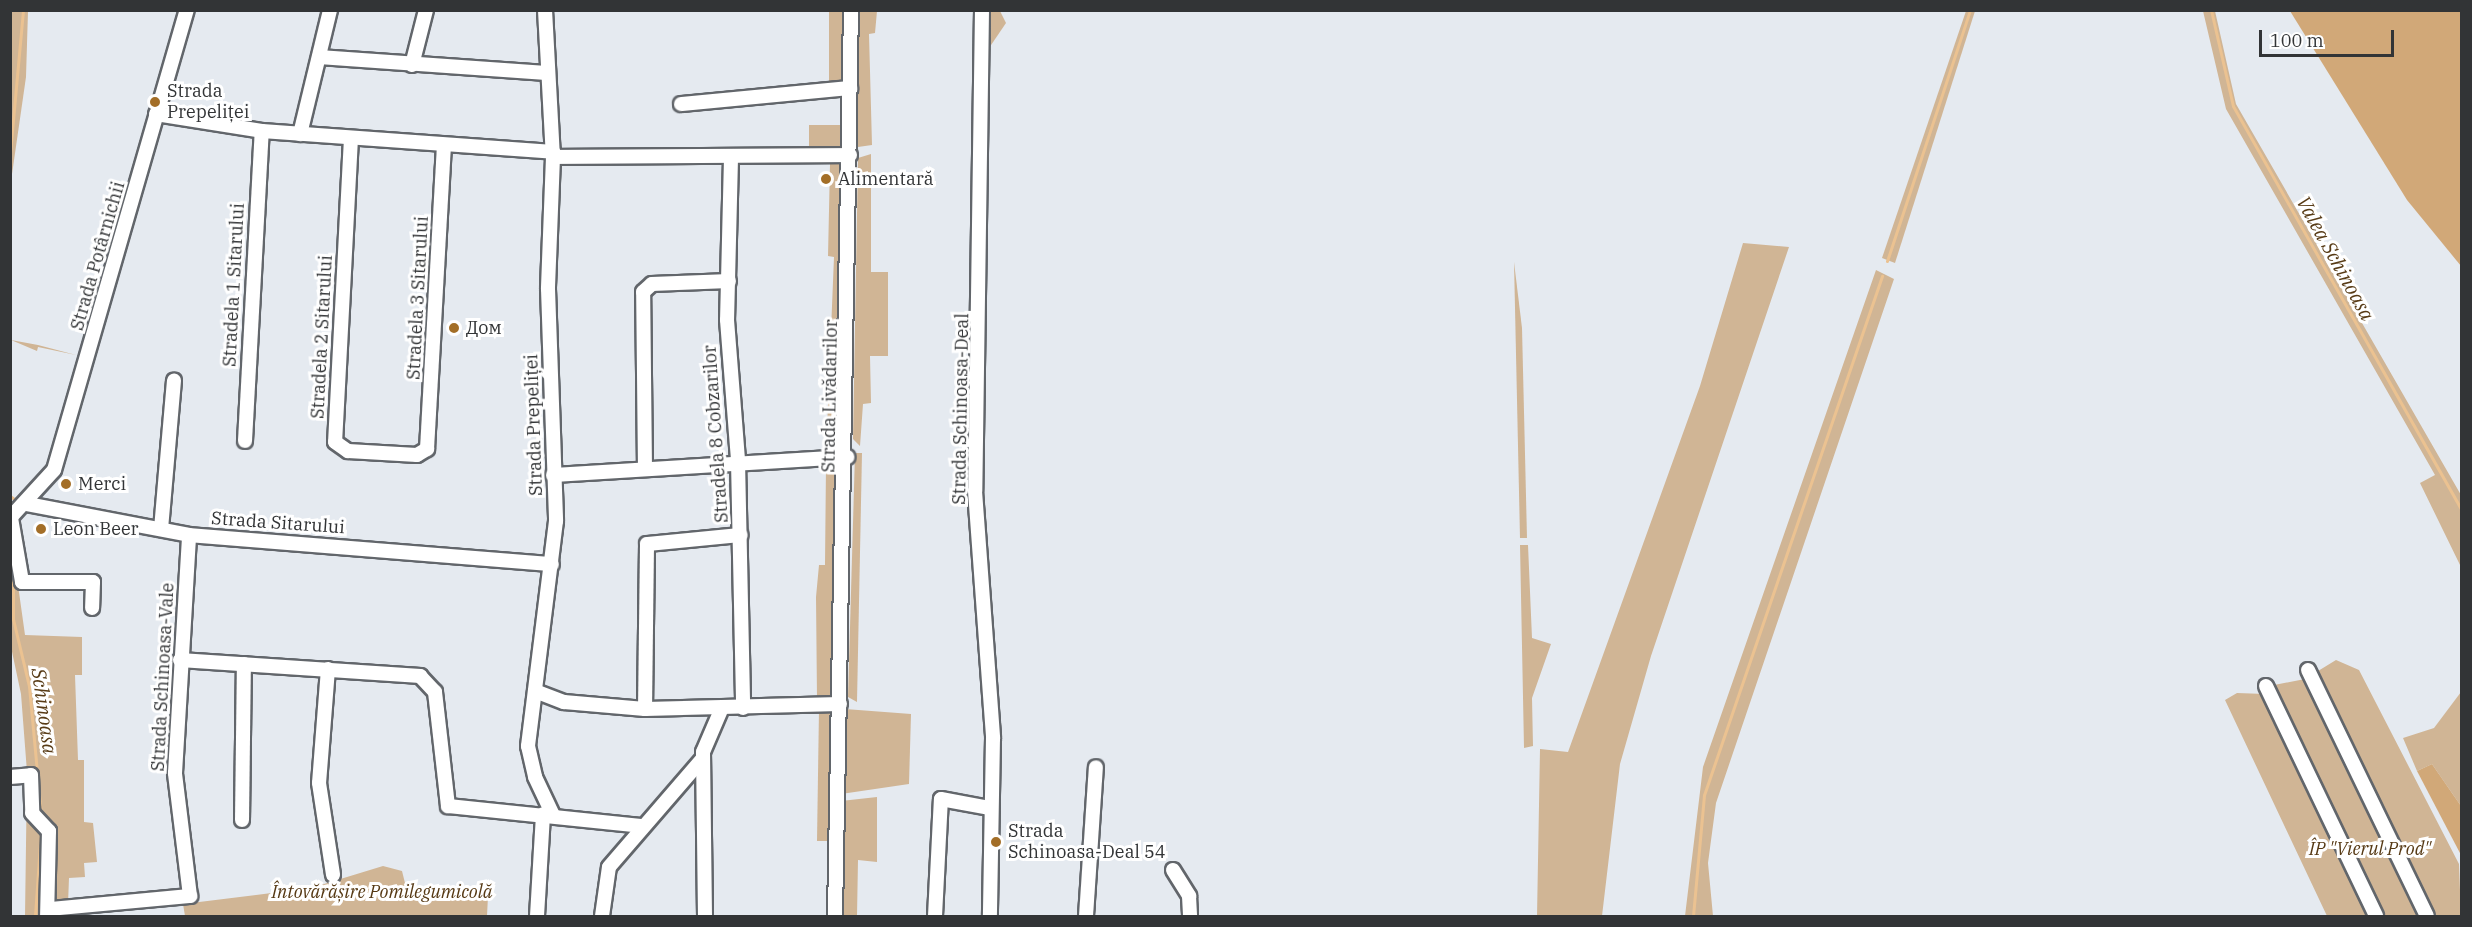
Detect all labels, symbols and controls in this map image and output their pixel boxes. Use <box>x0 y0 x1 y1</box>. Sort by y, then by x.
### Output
scale bar <box>2262 18 2397 56</box>
text: 100 m <box>2270 29 2324 52</box>
place label: Strada Prepeliței <box>167 81 249 124</box>
marker: Strada Prepeliței <box>148 95 162 109</box>
place label: Alimentară <box>838 168 934 190</box>
marker: Alimentară <box>819 172 833 186</box>
street label: Strada Potârnichii <box>66 179 130 333</box>
water label: Valea Schinoasa <box>2292 192 2380 324</box>
street label: Stradela 1 Sitarului <box>219 203 249 367</box>
street label: Stradela 3 Sitarului <box>403 216 433 380</box>
street label: Stradela 2 Sitarului <box>307 255 337 419</box>
street label: Strada Schinoasa-Deal <box>949 313 973 505</box>
place label: Дом <box>466 317 502 339</box>
street label: Strada Livădarilor <box>818 319 842 473</box>
marker: Дом <box>447 321 461 335</box>
street label: Stradela 8 Cobzarilor <box>699 344 733 524</box>
street label: Strada Prepeliței <box>521 354 547 496</box>
place label: Merci <box>78 473 126 495</box>
marker: Merci <box>59 477 73 491</box>
street label: Strada Sitarului <box>211 508 345 538</box>
place label: Leon Beer <box>53 518 138 540</box>
marker: Leon Beer <box>34 522 48 536</box>
street label: Strada Schinoasa-Vale <box>147 582 179 772</box>
water label: Schinoasa <box>27 666 63 756</box>
place label: Strada Schinoasa-Deal 54 <box>1008 821 1166 864</box>
marker: Strada Schinoasa-Deal 54 <box>989 835 1003 849</box>
park label: ÎP "Vierul Prod" <box>2309 838 2431 860</box>
park label: Întovărășire Pomilegumicolă <box>271 881 493 903</box>

